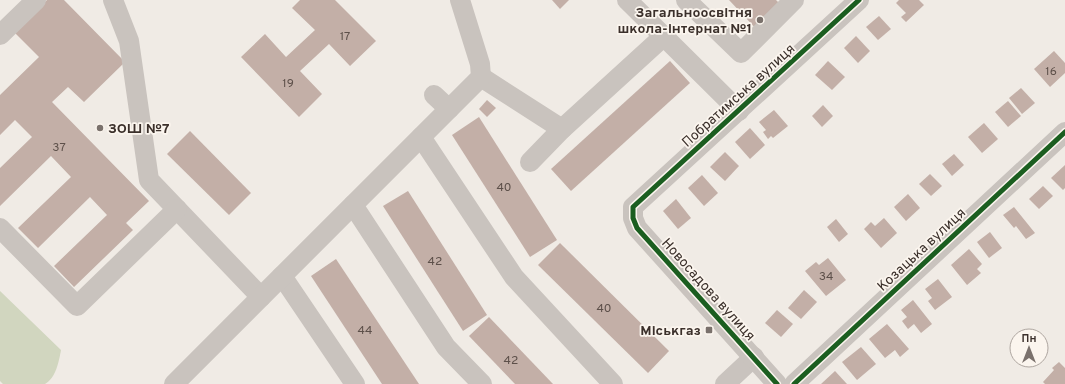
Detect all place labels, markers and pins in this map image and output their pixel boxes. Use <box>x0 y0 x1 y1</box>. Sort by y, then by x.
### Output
place label: Загальноосвітня школа-інтернат №1 <box>617 5 752 38</box>
marker: Загальноосвітня школа-інтернат №1 <box>755 15 765 25</box>
place label: ЗОШ №7 <box>108 121 169 138</box>
marker: ЗОШ №7 <box>95 123 105 133</box>
place label: Міськгаз <box>640 323 701 340</box>
marker: Міськгаз <box>704 325 714 335</box>

